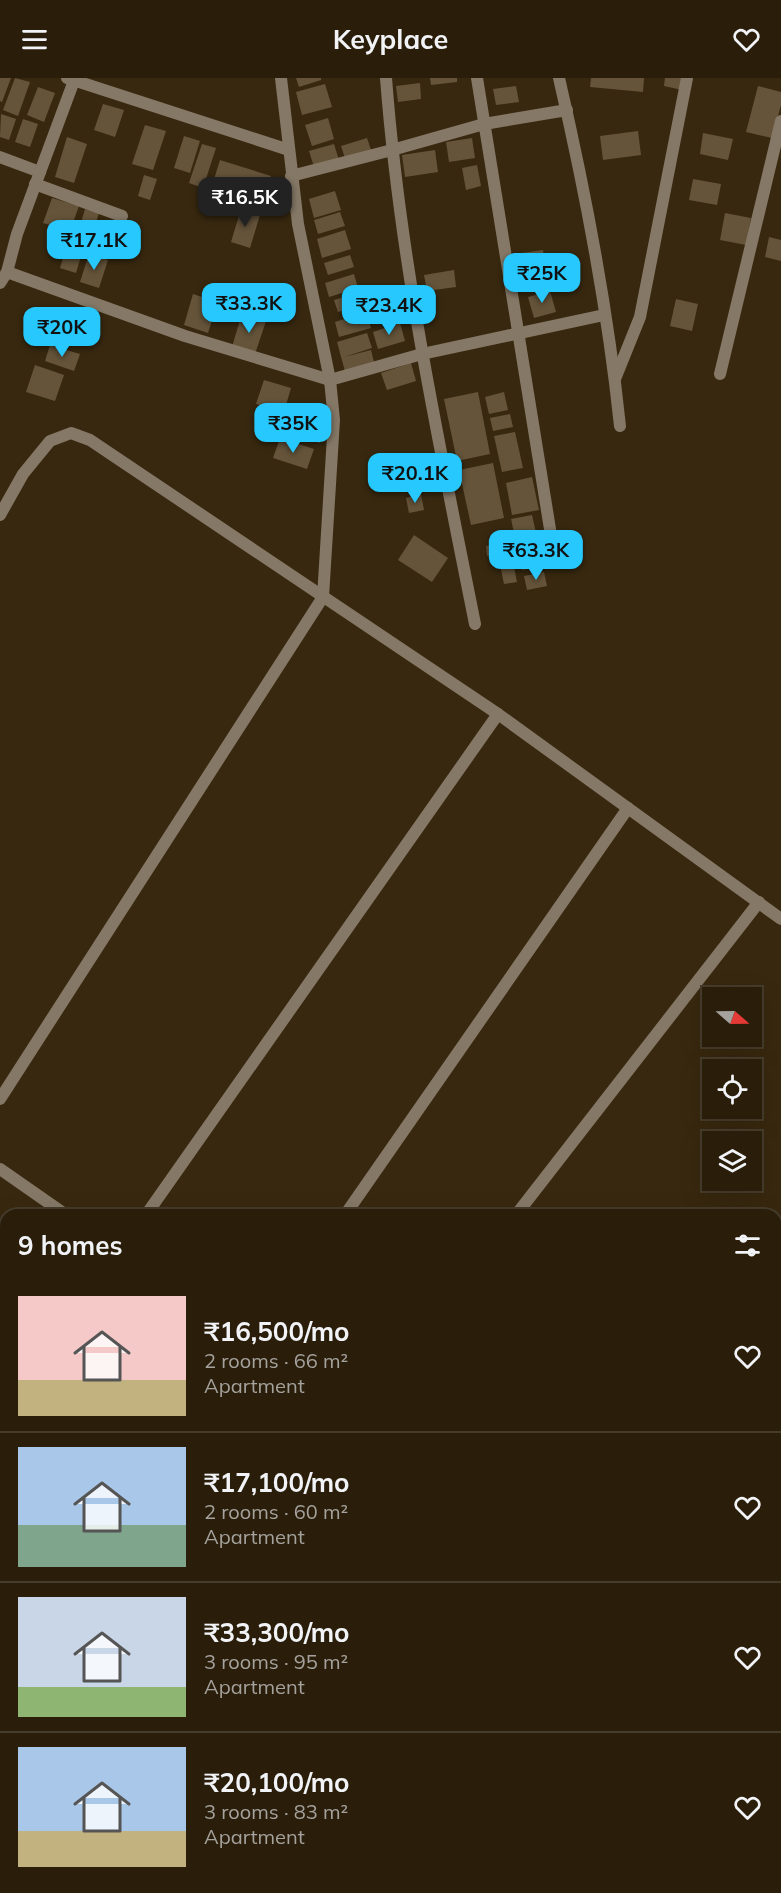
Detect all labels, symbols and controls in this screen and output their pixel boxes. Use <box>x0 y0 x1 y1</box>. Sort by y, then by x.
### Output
text: Keyplace <box>333 22 448 56</box>
icon: menu <box>18 23 51 56</box>
icon: heart <box>730 23 763 56</box>
pin: ₹16.5K <box>196 177 294 228</box>
text: ₹16.5K <box>212 184 278 209</box>
pin: ₹17.1K <box>45 220 143 271</box>
text: ₹17.1K <box>61 227 127 252</box>
pin: ₹25K <box>506 253 578 304</box>
text: ₹25K <box>517 260 567 285</box>
pin: ₹33.3K <box>200 283 298 334</box>
pin: ₹23.4K <box>340 285 438 336</box>
text: ₹33.3K <box>216 290 282 315</box>
text: ₹23.4K <box>356 292 422 317</box>
pin: ₹20K <box>26 307 98 358</box>
text: ₹20K <box>37 314 87 339</box>
pin: ₹35K <box>257 403 329 454</box>
text: ₹35K <box>268 410 318 435</box>
pin: ₹20.1K <box>366 453 464 504</box>
text: ₹20.1K <box>382 460 448 485</box>
pin: ₹63.3K <box>487 530 585 581</box>
text: ₹63.3K <box>503 537 569 562</box>
north arrow <box>702 987 762 1047</box>
map controls <box>702 987 762 1191</box>
button: locate <box>702 1059 762 1119</box>
button: layers <box>702 1131 762 1191</box>
text: 9 homes <box>18 1229 122 1262</box>
icon: filters <box>731 1229 764 1262</box>
text: ₹16,500/mo <box>204 1315 349 1348</box>
icon: home <box>66 1320 138 1392</box>
icon: heart <box>731 1340 764 1373</box>
text: 2 rooms · 66 m² <box>204 1348 348 1373</box>
text: Apartment <box>204 1373 305 1398</box>
text: ₹17,100/mo <box>204 1466 349 1499</box>
icon: home <box>66 1471 138 1543</box>
icon: heart <box>731 1491 764 1524</box>
text: 2 rooms · 60 m² <box>204 1499 348 1524</box>
text: Apartment <box>204 1524 305 1549</box>
text: ₹33,300/mo <box>204 1616 349 1649</box>
icon: home <box>66 1621 138 1693</box>
icon: heart <box>731 1641 764 1674</box>
text: 3 rooms · 95 m² <box>204 1649 348 1674</box>
text: Apartment <box>204 1674 305 1699</box>
text: ₹20,100/mo <box>204 1766 349 1799</box>
icon: home <box>66 1771 138 1843</box>
icon: heart <box>731 1791 764 1824</box>
text: 3 rooms · 83 m² <box>204 1799 348 1824</box>
text: Apartment <box>204 1824 305 1849</box>

